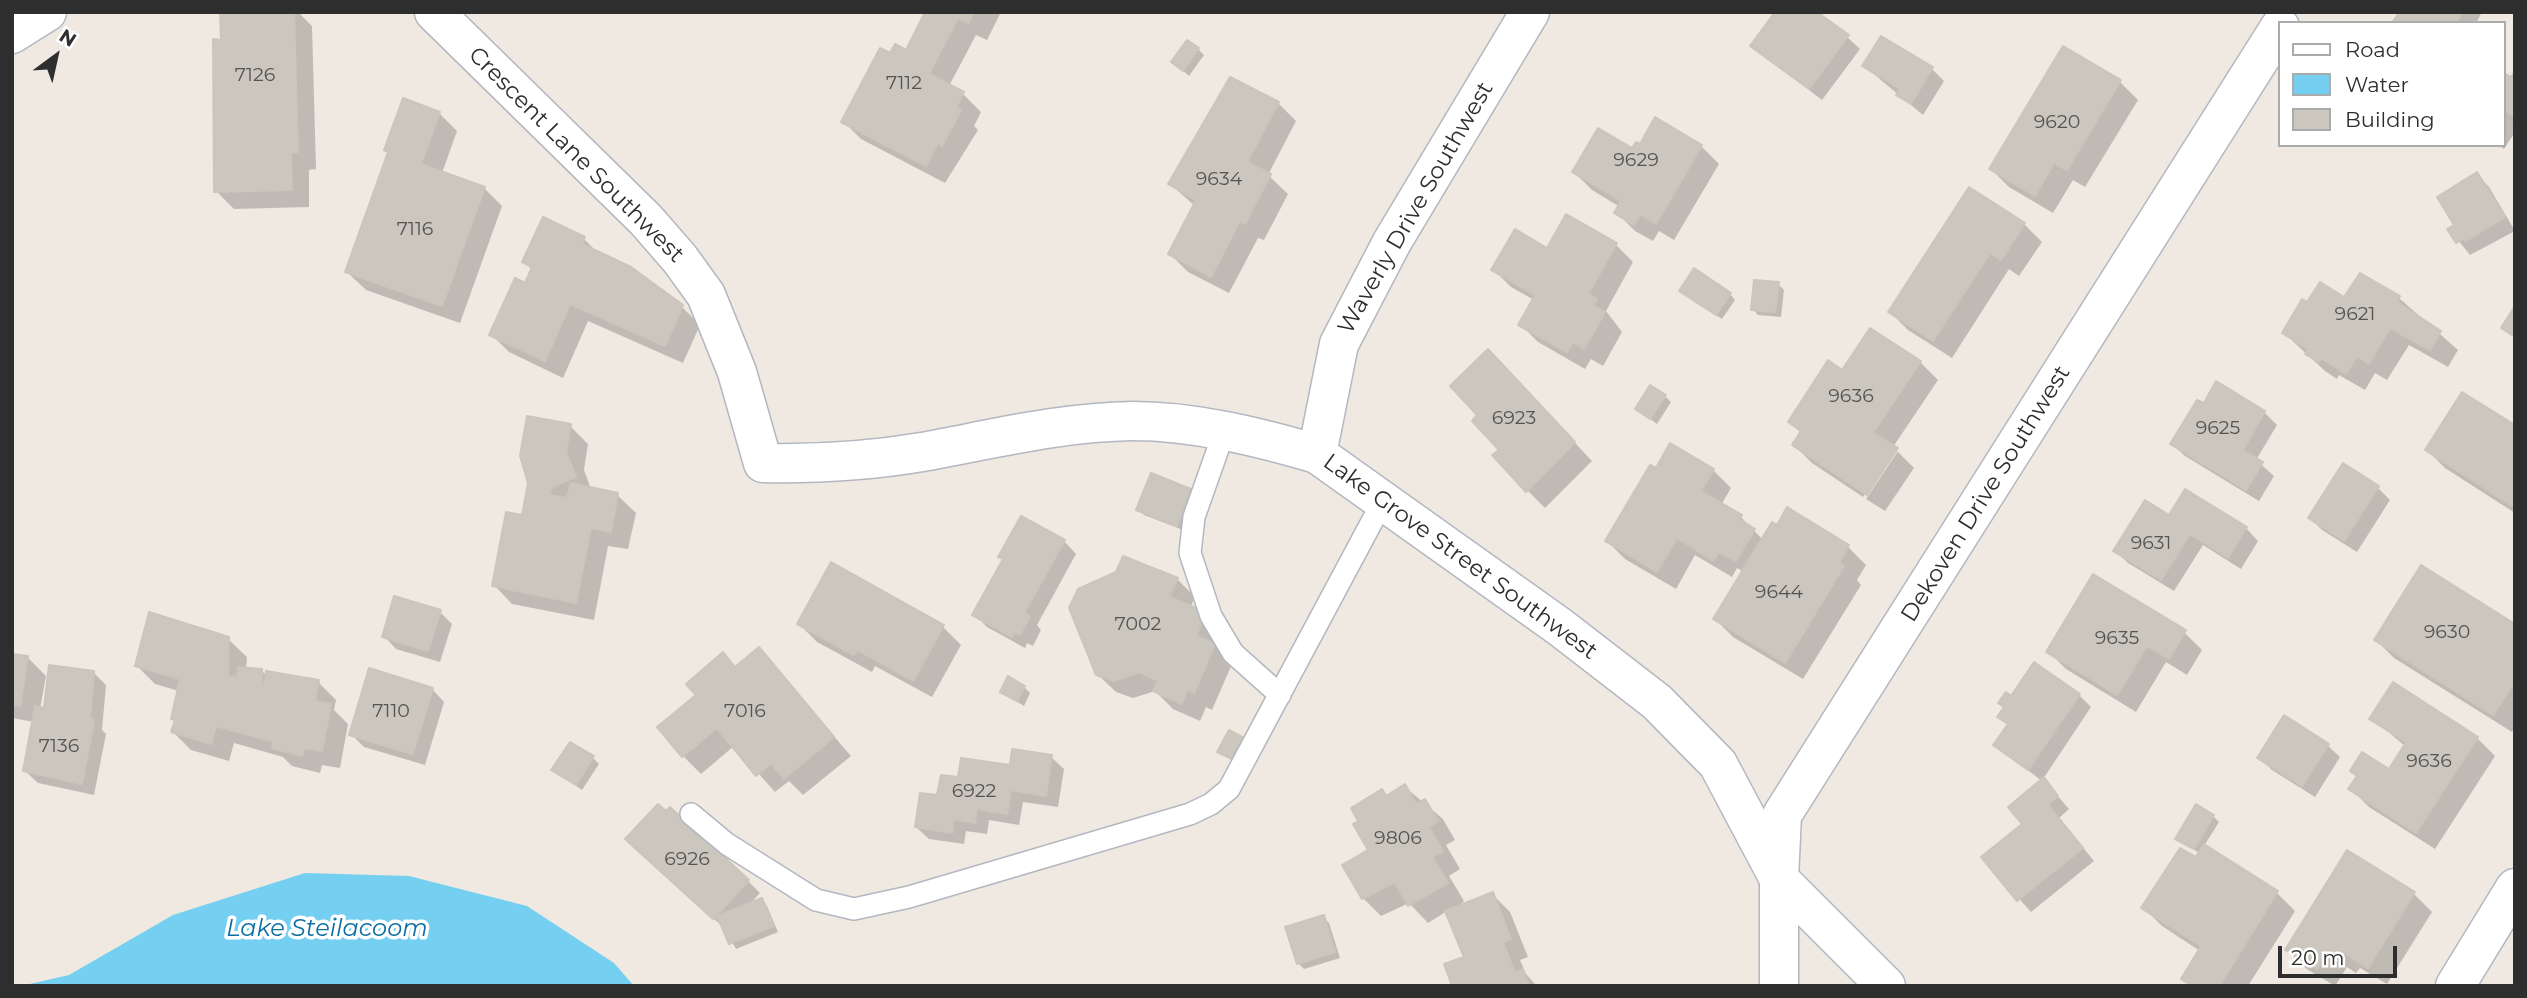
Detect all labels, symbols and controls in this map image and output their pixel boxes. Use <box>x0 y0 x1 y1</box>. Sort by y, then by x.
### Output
north arrow <box>21 21 91 91</box>
legend <box>2278 21 2506 147</box>
text: N <box>55 24 80 52</box>
text: Road <box>2345 37 2400 62</box>
street label: Crescent Lane Southwest <box>462 41 690 269</box>
house number: 7126 <box>235 64 275 86</box>
house number: 7112 <box>886 72 922 94</box>
text: Water <box>2345 72 2409 97</box>
street label: Waverly Drive Southwest <box>1332 77 1500 339</box>
text: Building <box>2345 107 2435 132</box>
house number: 9620 <box>2034 111 2080 133</box>
house number: 9629 <box>1613 149 1659 171</box>
house number: 9634 <box>1196 168 1242 190</box>
house number: 7116 <box>397 218 433 240</box>
house number: 9621 <box>2335 303 2375 325</box>
street label: Dekoven Drive Southwest <box>1896 361 2076 627</box>
house number: 9636 <box>1828 385 1874 407</box>
house number: 6923 <box>1492 407 1536 429</box>
house number: 9625 <box>2196 417 2240 439</box>
street label: Lake Grove Street Southwest <box>1318 448 1602 666</box>
house number: 9631 <box>2131 532 2171 554</box>
house number: 9644 <box>1755 581 1803 603</box>
house number: 7002 <box>1115 613 1161 635</box>
house number: 9630 <box>2424 621 2470 643</box>
house number: 9635 <box>2095 627 2139 649</box>
house number: 7110 <box>372 700 410 722</box>
house number: 7016 <box>724 700 766 722</box>
house number: 7136 <box>39 735 79 757</box>
house number: 9636 <box>2406 750 2452 772</box>
house number: 6922 <box>952 780 996 802</box>
house number: 9806 <box>1374 827 1422 849</box>
house number: 6926 <box>664 848 710 870</box>
water label: Lake Steilacoom <box>226 915 428 943</box>
scale bar <box>2282 932 2401 976</box>
text: 20 m <box>2291 945 2345 970</box>

